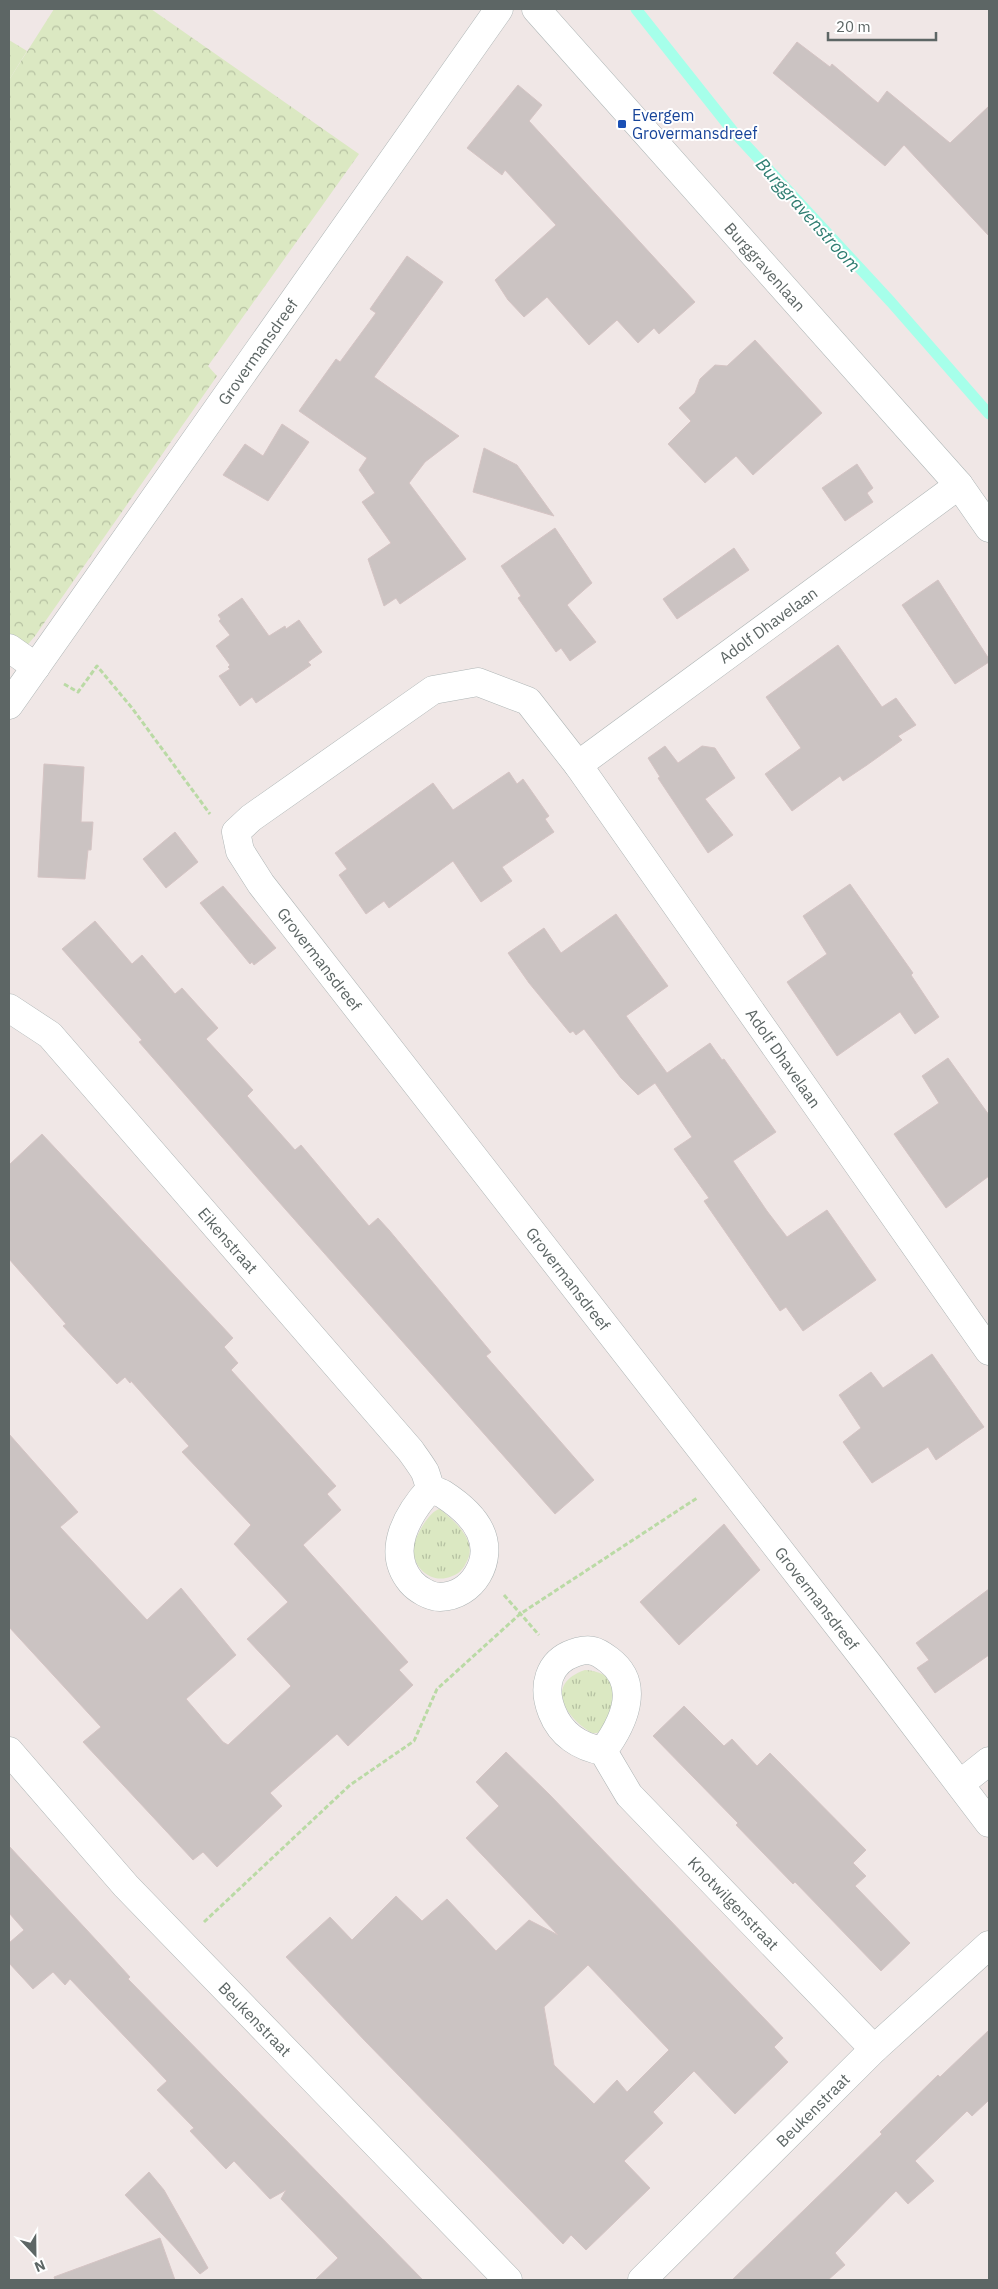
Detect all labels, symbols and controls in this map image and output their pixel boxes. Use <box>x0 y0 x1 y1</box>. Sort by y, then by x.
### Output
scale bar <box>828 10 936 42</box>
text: 20 m <box>836 17 871 36</box>
place label: Evergem Grovermansdreef <box>632 105 757 143</box>
marker: Evergem Grovermansdreef <box>616 118 628 130</box>
water label: Burggravenstroom <box>751 153 866 277</box>
street label: Burggravenlaan <box>720 218 810 316</box>
street label: Grovermansdreef <box>213 295 302 409</box>
street label: Adolf Dhavelaan <box>715 582 821 668</box>
street label: Grovermansdreef <box>273 903 366 1015</box>
street label: Adolf Dhavelaan <box>742 1004 825 1112</box>
street label: Eikenstraat <box>194 1203 262 1278</box>
street label: Grovermansdreef <box>522 1223 615 1334</box>
street label: Grovermansdreef <box>771 1543 863 1654</box>
street label: Knotwilgenstraat <box>684 1852 783 1954</box>
street label: Beukenstraat <box>214 1978 296 2061</box>
street label: Beukenstraat <box>772 2069 854 2151</box>
north arrow <box>10 2229 60 2279</box>
text: N <box>32 2256 48 2276</box>

